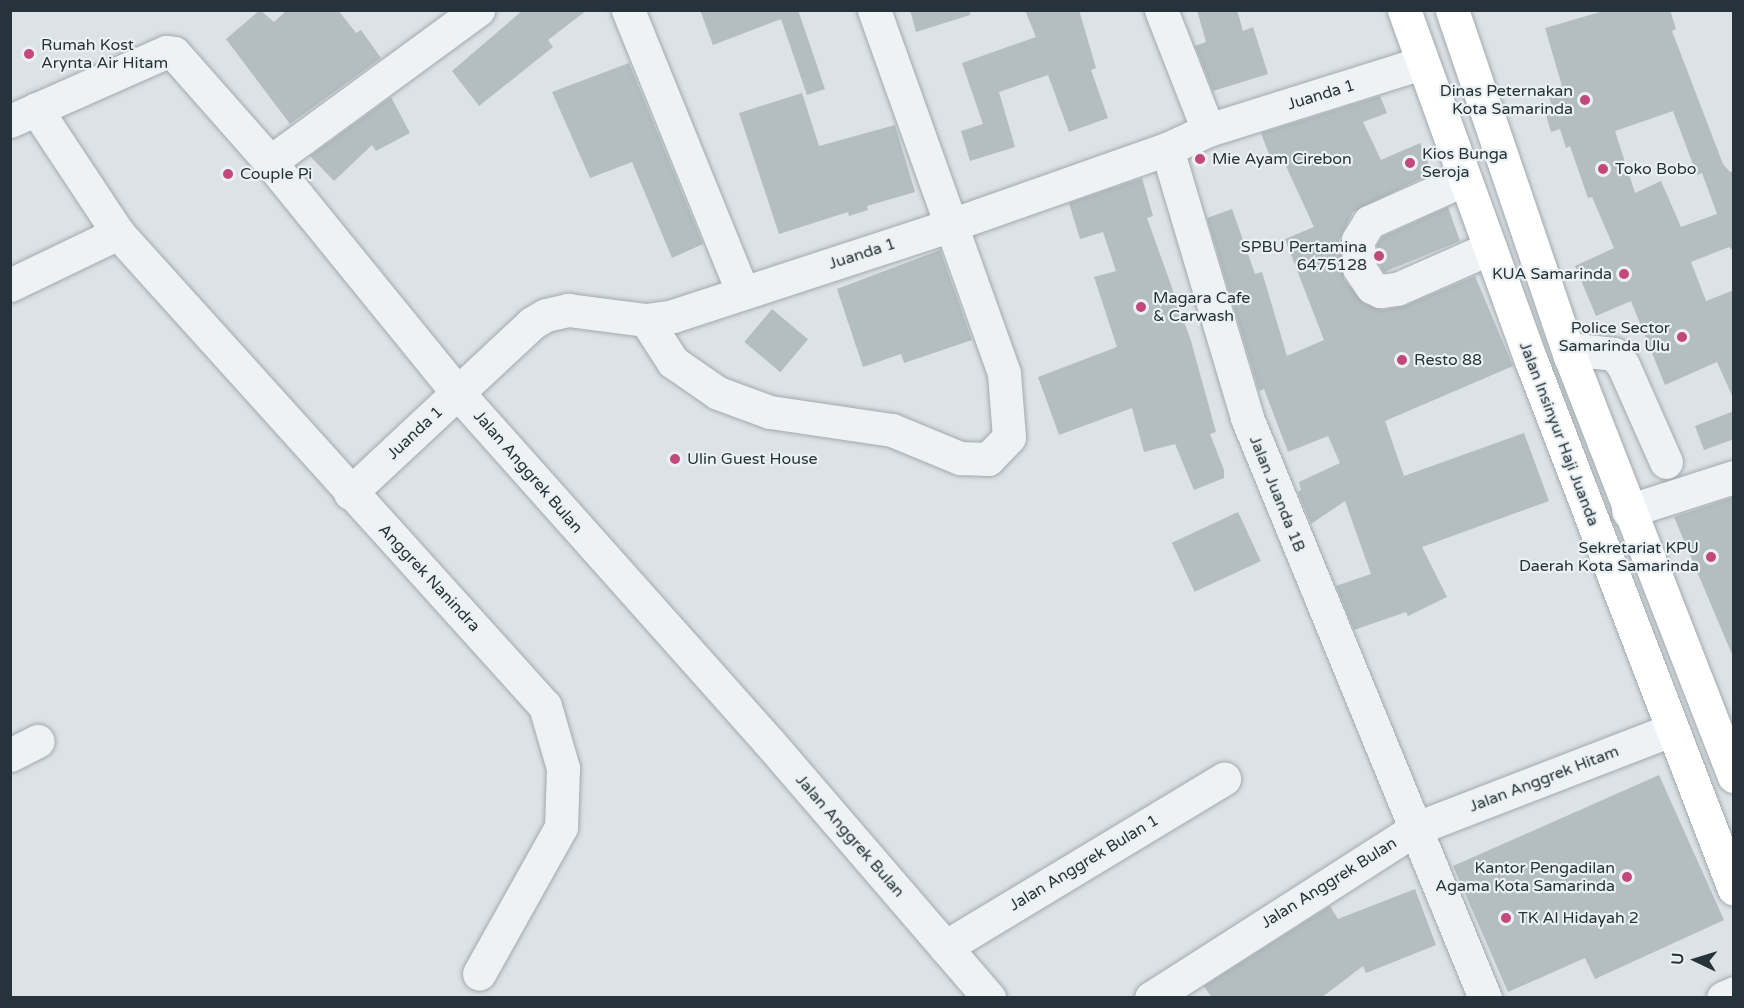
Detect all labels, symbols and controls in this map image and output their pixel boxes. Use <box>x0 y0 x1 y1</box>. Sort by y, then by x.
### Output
place label: Rumah Kost Arynta Air Hitam <box>41 35 168 73</box>
marker: Rumah Kost Arynta Air Hitam <box>22 47 36 61</box>
street label: Juanda 1 <box>1285 76 1357 114</box>
place label: Dinas Peternakan Kota Samarinda <box>1440 81 1573 119</box>
marker: Dinas Peternakan Kota Samarinda <box>1578 93 1592 107</box>
place label: Kios Bunga Seroja <box>1422 144 1508 182</box>
place label: Mie Ayam Cirebon <box>1212 149 1352 169</box>
marker: Mie Ayam Cirebon <box>1193 152 1207 166</box>
marker: Kios Bunga Seroja <box>1403 156 1417 170</box>
place label: Toko Bobo <box>1615 159 1696 179</box>
marker: Toko Bobo <box>1596 162 1610 176</box>
place label: Couple Pi <box>240 164 312 184</box>
marker: Couple Pi <box>221 167 235 181</box>
street label: Juanda 1 <box>826 234 898 274</box>
place label: SPBU Pertamina 6475128 <box>1241 237 1367 275</box>
marker: SPBU Pertamina 6475128 <box>1372 249 1386 263</box>
place label: KUA Samarinda <box>1492 264 1612 284</box>
marker: KUA Samarinda <box>1617 267 1631 281</box>
place label: Magara Cafe & Carwash <box>1153 288 1250 326</box>
marker: Magara Cafe & Carwash <box>1134 300 1148 314</box>
place label: Police Sector Samarinda Ulu <box>1559 318 1670 356</box>
marker: Police Sector Samarinda Ulu <box>1675 330 1689 344</box>
street label: Jalan Insinyur Haji Juanda <box>1515 339 1603 529</box>
place label: Resto 88 <box>1414 350 1482 370</box>
marker: Resto 88 <box>1395 353 1409 367</box>
street label: Juanda 1 <box>383 402 447 464</box>
street label: Jalan Anggrek Bulan <box>469 407 587 537</box>
street label: Jalan Juanda 1B <box>1245 433 1309 555</box>
place label: Ulin Guest House <box>687 449 818 469</box>
marker: Ulin Guest House <box>668 452 682 466</box>
street label: Anggrek Nanindra <box>374 520 484 636</box>
place label: Sekretariat KPU Daerah Kota Samarinda <box>1519 538 1699 576</box>
marker: Sekretariat KPU Daerah Kota Samarinda <box>1704 550 1718 564</box>
street label: Jalan Anggrek Hitam <box>1467 742 1621 816</box>
street label: Jalan Anggrek Bulan <box>791 771 909 901</box>
street label: Jalan Anggrek Bulan 1 <box>1006 811 1162 915</box>
street label: Jalan Anggrek Bulan <box>1258 833 1400 933</box>
place label: Kantor Pengadilan Agama Kota Samarinda <box>1435 858 1615 896</box>
marker: Kantor Pengadilan Agama Kota Samarinda <box>1620 870 1634 884</box>
place label: TK Al Hidayah 2 <box>1518 908 1639 928</box>
marker: TK Al Hidayah 2 <box>1499 911 1513 925</box>
north arrow <box>1666 930 1726 990</box>
text: U <box>1668 952 1688 966</box>

